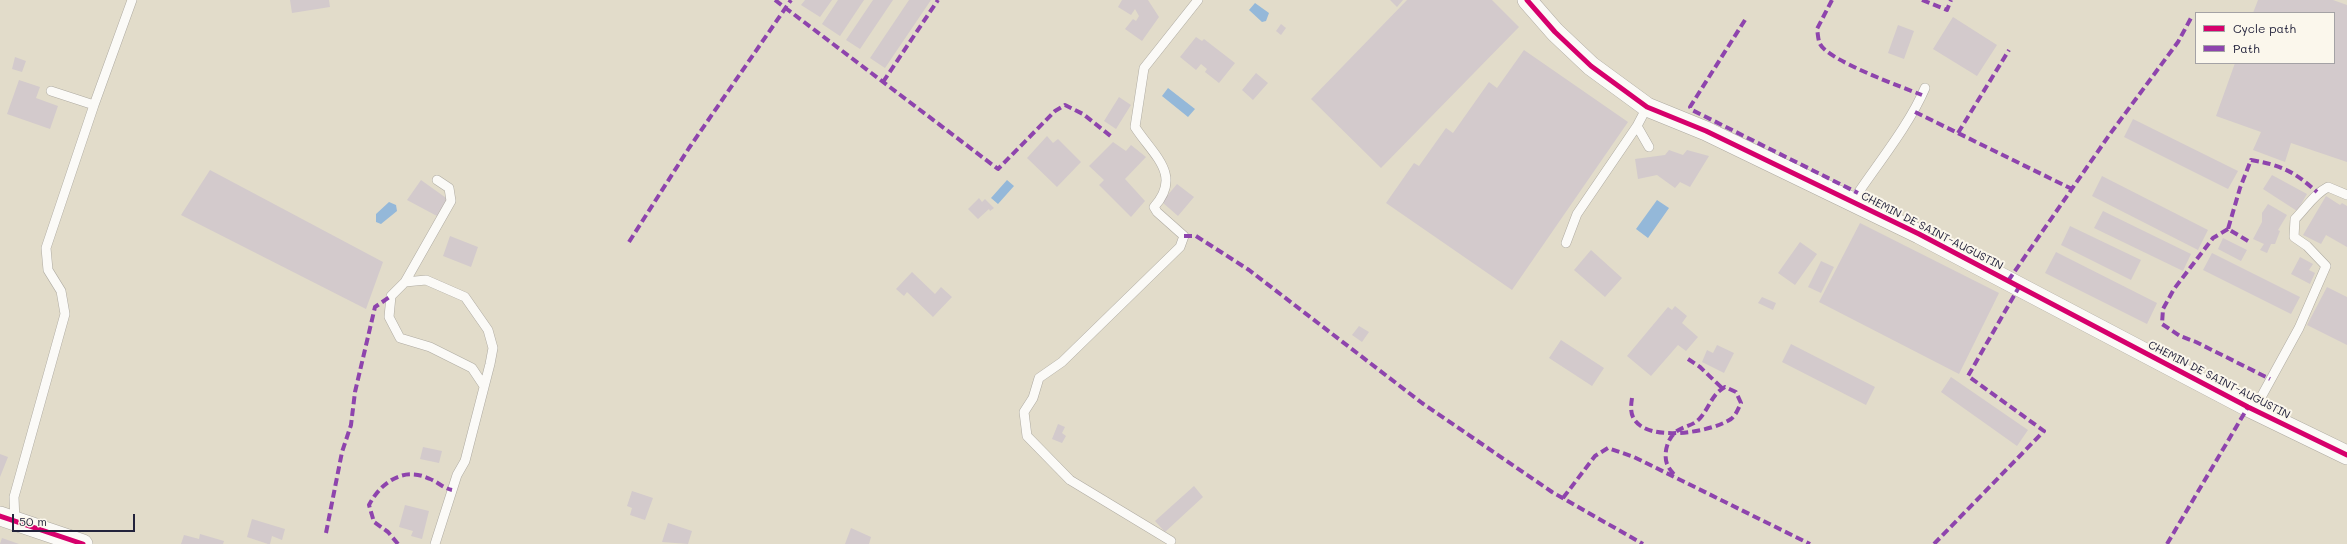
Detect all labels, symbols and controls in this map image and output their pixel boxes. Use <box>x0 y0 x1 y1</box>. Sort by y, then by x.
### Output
legend <box>2195 12 2335 64</box>
text: Cycle path <box>2233 20 2296 36</box>
text: Path <box>2233 40 2260 56</box>
street label: CHEMIN DE SAINT-AUGUSTIN <box>1859 189 2005 273</box>
street label: CHEMIN DE SAINT-AUGUSTIN <box>2146 338 2292 422</box>
scale bar <box>14 506 137 532</box>
text: 50 m <box>19 513 47 529</box>

